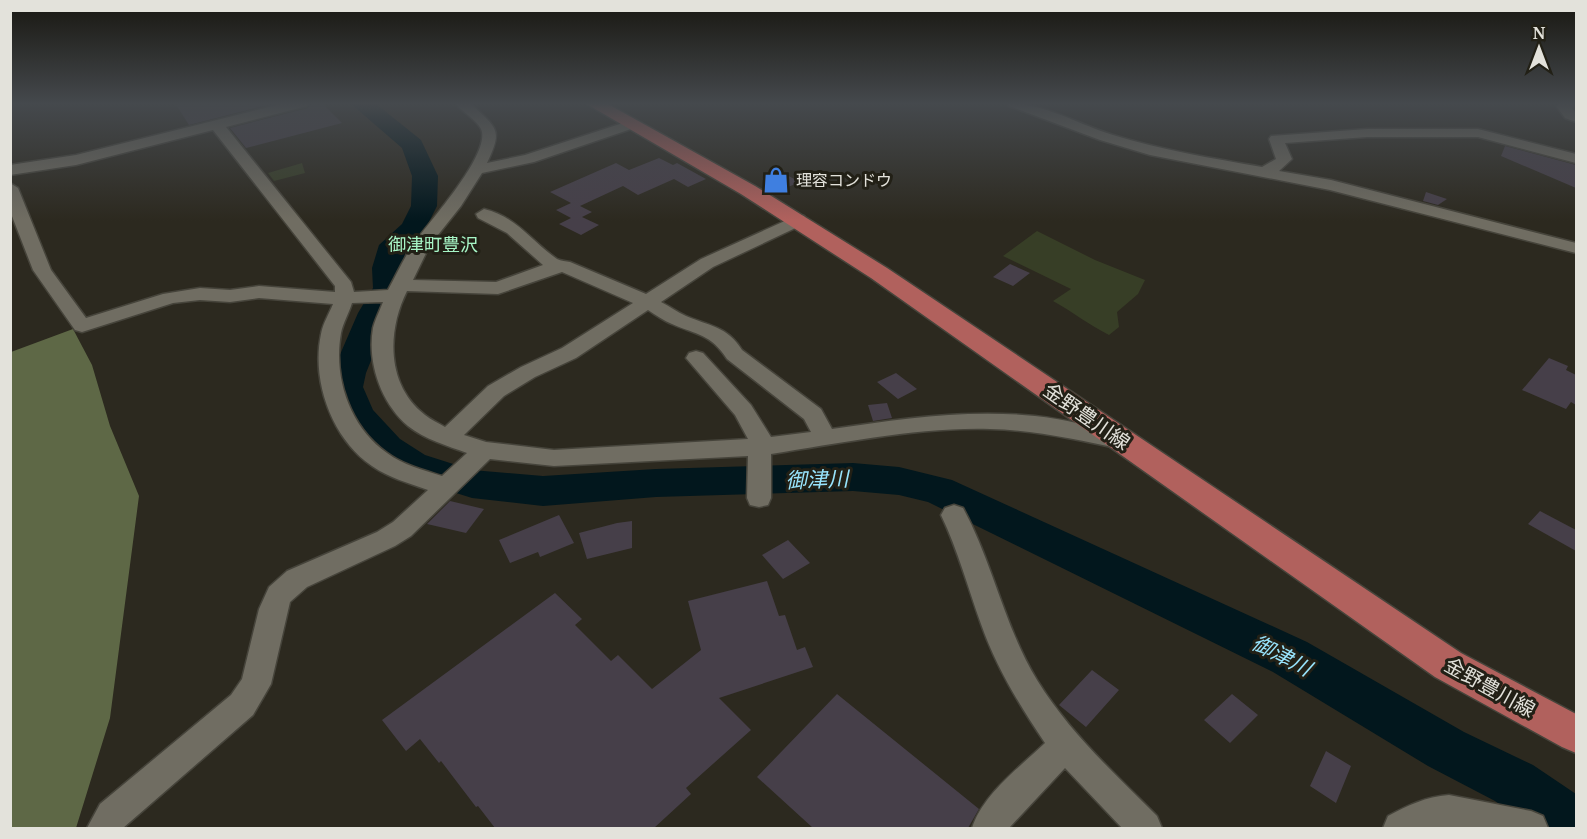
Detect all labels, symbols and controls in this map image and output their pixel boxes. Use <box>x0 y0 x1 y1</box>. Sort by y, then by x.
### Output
north arrow <box>1509 18 1569 78</box>
text: N <box>1533 22 1546 44</box>
shop icon: 理容コンドウ <box>761 165 791 195</box>
place label: 理容コンドウ <box>796 169 892 191</box>
district label: 御津町豊沢 <box>388 232 478 256</box>
street label: 金野豊川線 <box>1038 376 1136 456</box>
water label: 御津川 <box>785 464 851 494</box>
water label: 御津川 <box>1248 628 1318 683</box>
street label: 金野豊川線 <box>1440 651 1540 723</box>

